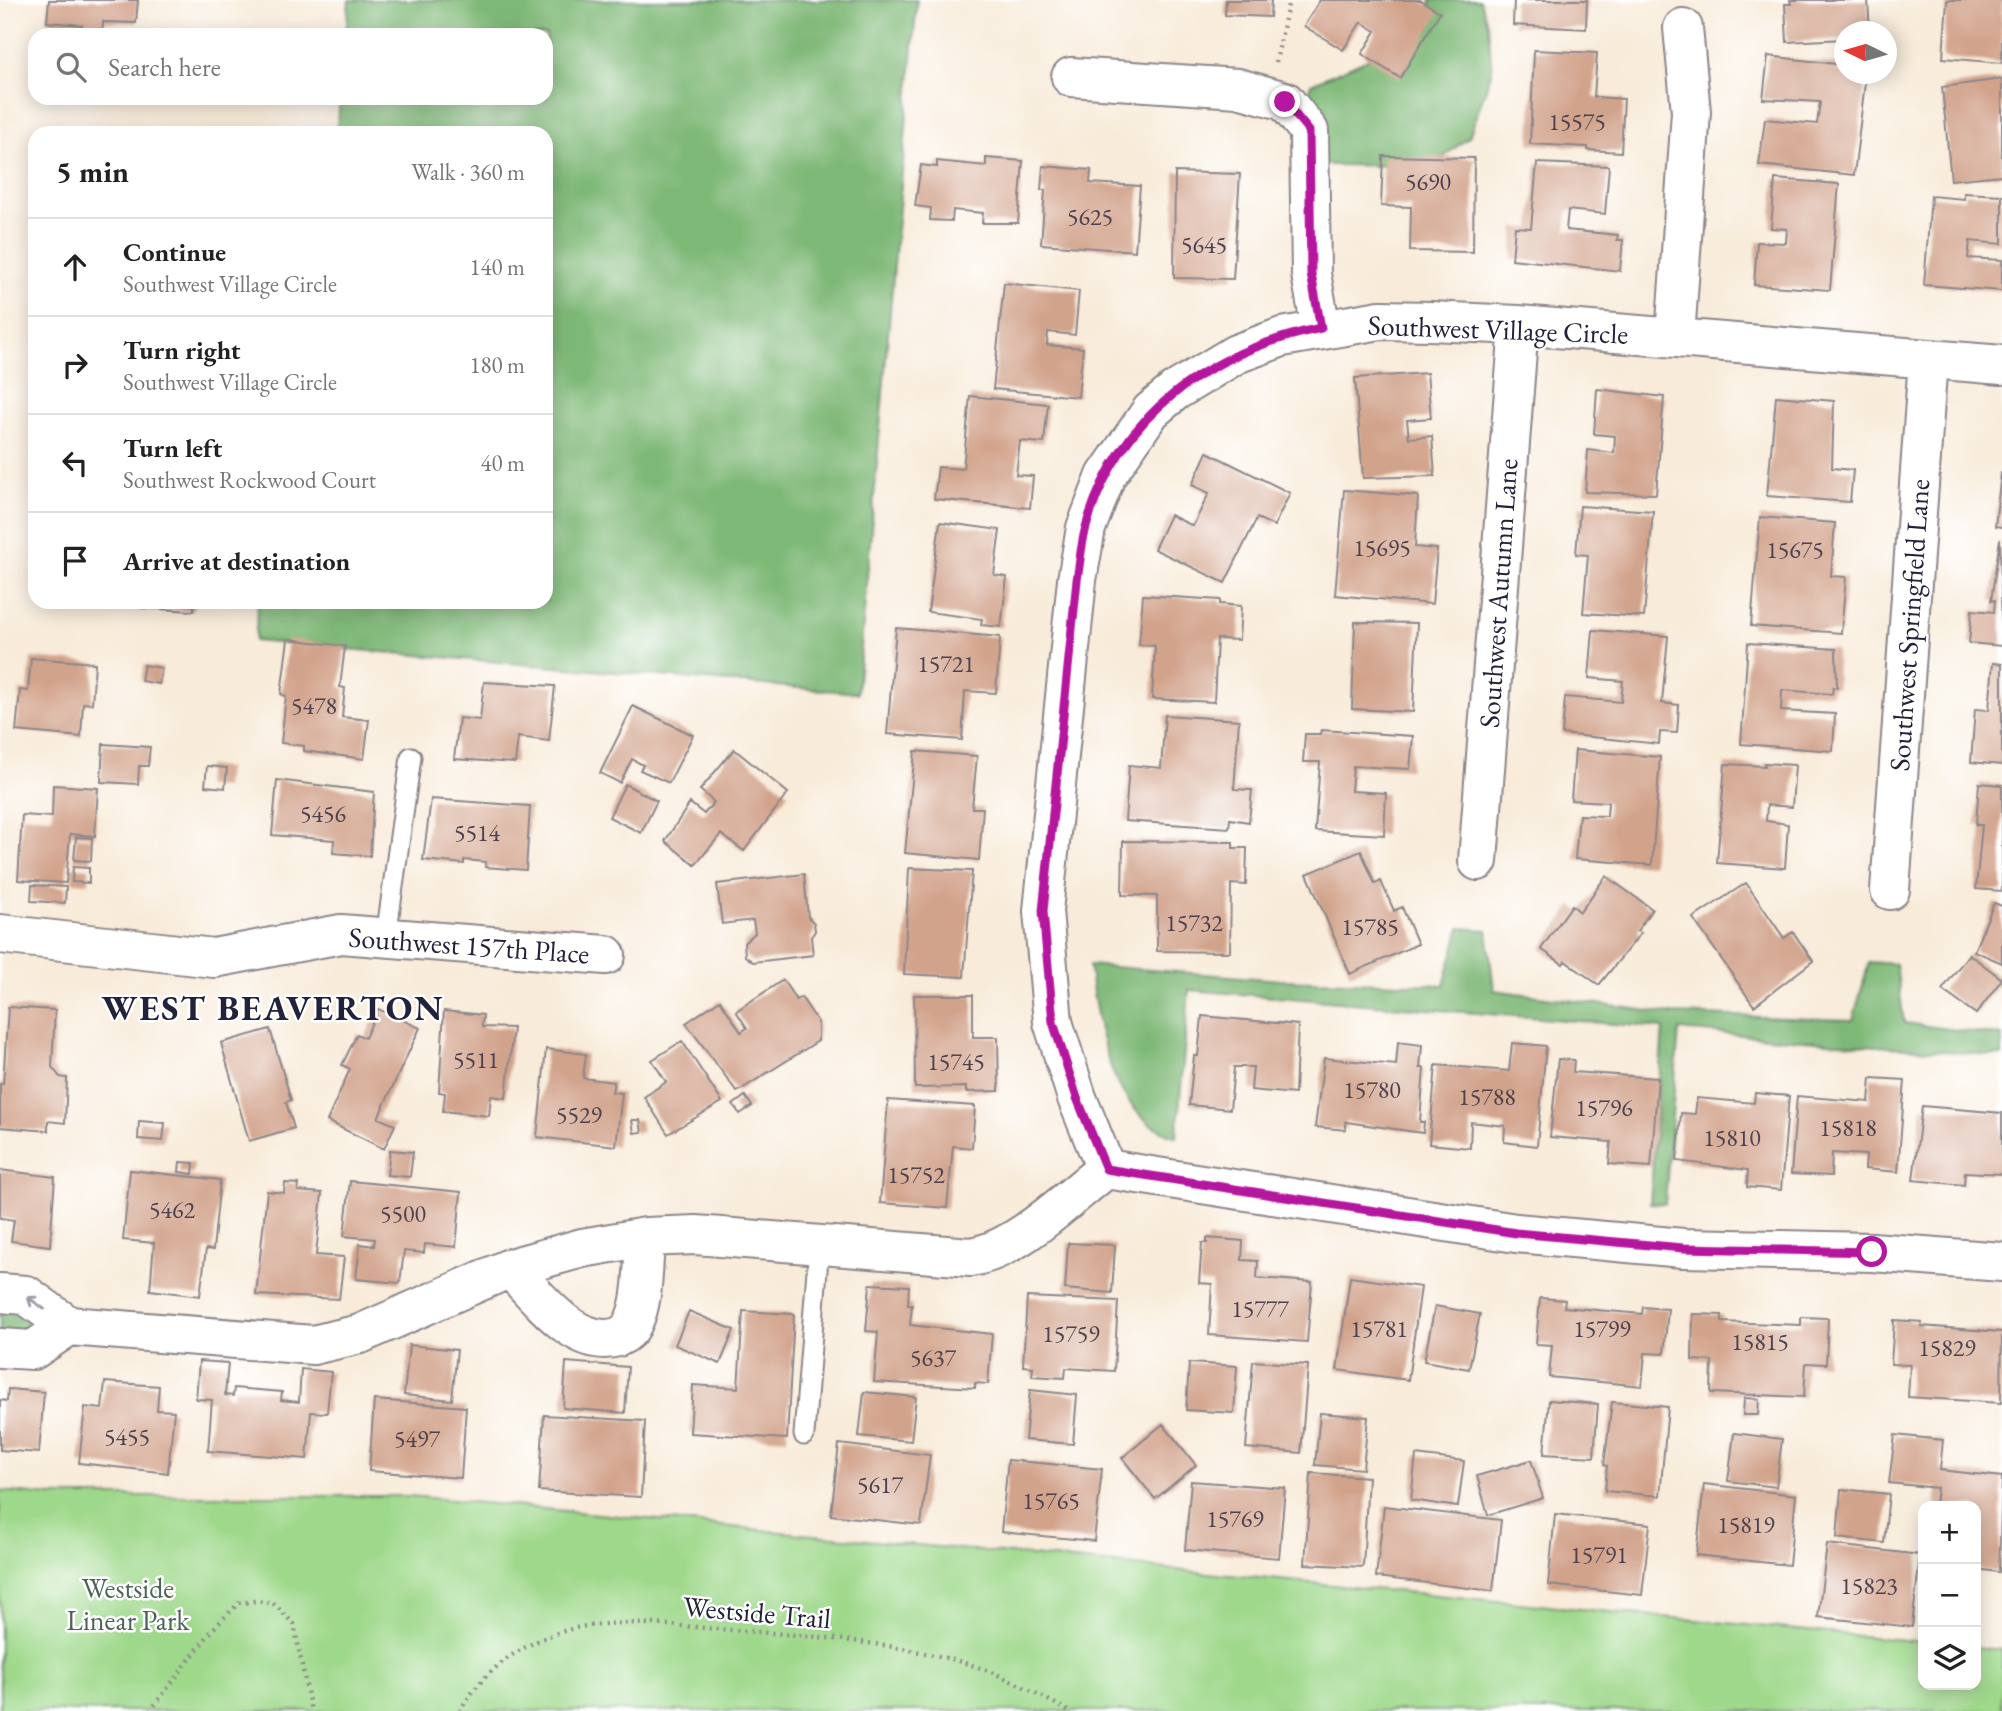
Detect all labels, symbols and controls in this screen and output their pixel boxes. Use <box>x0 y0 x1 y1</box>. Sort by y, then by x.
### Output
north arrow <box>1834 21 1897 84</box>
search box <box>28 28 553 105</box>
icon: search <box>52 48 90 86</box>
text: Search here <box>108 50 221 84</box>
route end <box>1269 86 1300 117</box>
house number: 15575 <box>1548 106 1606 137</box>
text: 5 min <box>56 152 129 191</box>
text: Walk · 360 m <box>411 157 525 187</box>
house number: 5690 <box>1405 166 1451 197</box>
house number: 5625 <box>1067 201 1113 232</box>
house number: 5645 <box>1181 229 1227 260</box>
text: Continue <box>123 235 226 269</box>
icon: ahead <box>56 248 94 286</box>
text: 140 m <box>469 252 525 282</box>
text: Southwest Village Circle <box>123 269 337 299</box>
street label: Southwest Village Circle <box>1367 306 1629 352</box>
text: Turn right <box>123 333 241 367</box>
icon: right <box>56 346 94 384</box>
text: 180 m <box>469 350 525 380</box>
text: Southwest Village Circle <box>123 367 337 397</box>
text: Turn left <box>123 431 222 465</box>
icon: left <box>56 444 94 482</box>
text: 40 m <box>480 448 525 478</box>
street label: Southwest Autumn Lane <box>1471 457 1525 729</box>
text: Southwest Rockwood Court <box>123 465 376 495</box>
street label: Southwest Springfield Lane <box>1881 478 1937 772</box>
house number: 15695 <box>1353 532 1411 563</box>
house number: 15675 <box>1766 534 1824 565</box>
icon: arrive <box>56 542 94 580</box>
text: Arrive at destination <box>123 544 350 578</box>
house number: 15721 <box>917 648 975 679</box>
house number: 5478 <box>291 690 337 721</box>
house number: 5456 <box>300 798 346 829</box>
house number: 5514 <box>454 817 501 848</box>
house number: 15732 <box>1165 907 1223 938</box>
house number: 15785 <box>1341 911 1399 942</box>
street label: Southwest 157th Place <box>347 919 591 971</box>
district label: WEST BEAVERTON <box>101 985 445 1030</box>
house number: 5511 <box>453 1044 499 1075</box>
house number: 15745 <box>927 1046 985 1077</box>
house number: 15780 <box>1343 1074 1401 1105</box>
house number: 15788 <box>1458 1081 1516 1112</box>
house number: 15796 <box>1575 1092 1633 1123</box>
house number: 5529 <box>556 1099 603 1130</box>
house number: 15818 <box>1819 1112 1877 1143</box>
house number: 15810 <box>1703 1122 1761 1153</box>
house number: 15752 <box>887 1159 945 1190</box>
house number: 5462 <box>149 1194 196 1225</box>
house number: 5500 <box>380 1198 426 1229</box>
route start <box>1856 1236 1887 1267</box>
house number: 15777 <box>1231 1293 1289 1324</box>
one-way arrow <box>27 1296 46 1310</box>
house number: 15781 <box>1350 1313 1408 1344</box>
house number: 15799 <box>1573 1313 1631 1344</box>
house number: 15759 <box>1042 1318 1100 1349</box>
house number: 15815 <box>1731 1326 1789 1357</box>
house number: 15829 <box>1918 1332 1976 1363</box>
house number: 5637 <box>910 1342 957 1373</box>
house number: 5455 <box>104 1421 150 1452</box>
house number: 5497 <box>394 1423 441 1454</box>
house number: 5617 <box>857 1469 904 1500</box>
house number: 15765 <box>1022 1485 1080 1516</box>
map controls <box>1918 1501 1981 1690</box>
button: + <box>1918 1501 1981 1564</box>
house number: 15769 <box>1206 1503 1264 1534</box>
house number: 15819 <box>1717 1509 1775 1540</box>
house number: 15791 <box>1570 1539 1628 1570</box>
button: − <box>1918 1564 1981 1627</box>
park label: Westside Linear Park <box>67 1570 190 1638</box>
house number: 15823 <box>1840 1570 1898 1601</box>
street label: Westside Trail <box>682 1588 833 1636</box>
button: layers <box>1918 1627 1981 1690</box>

